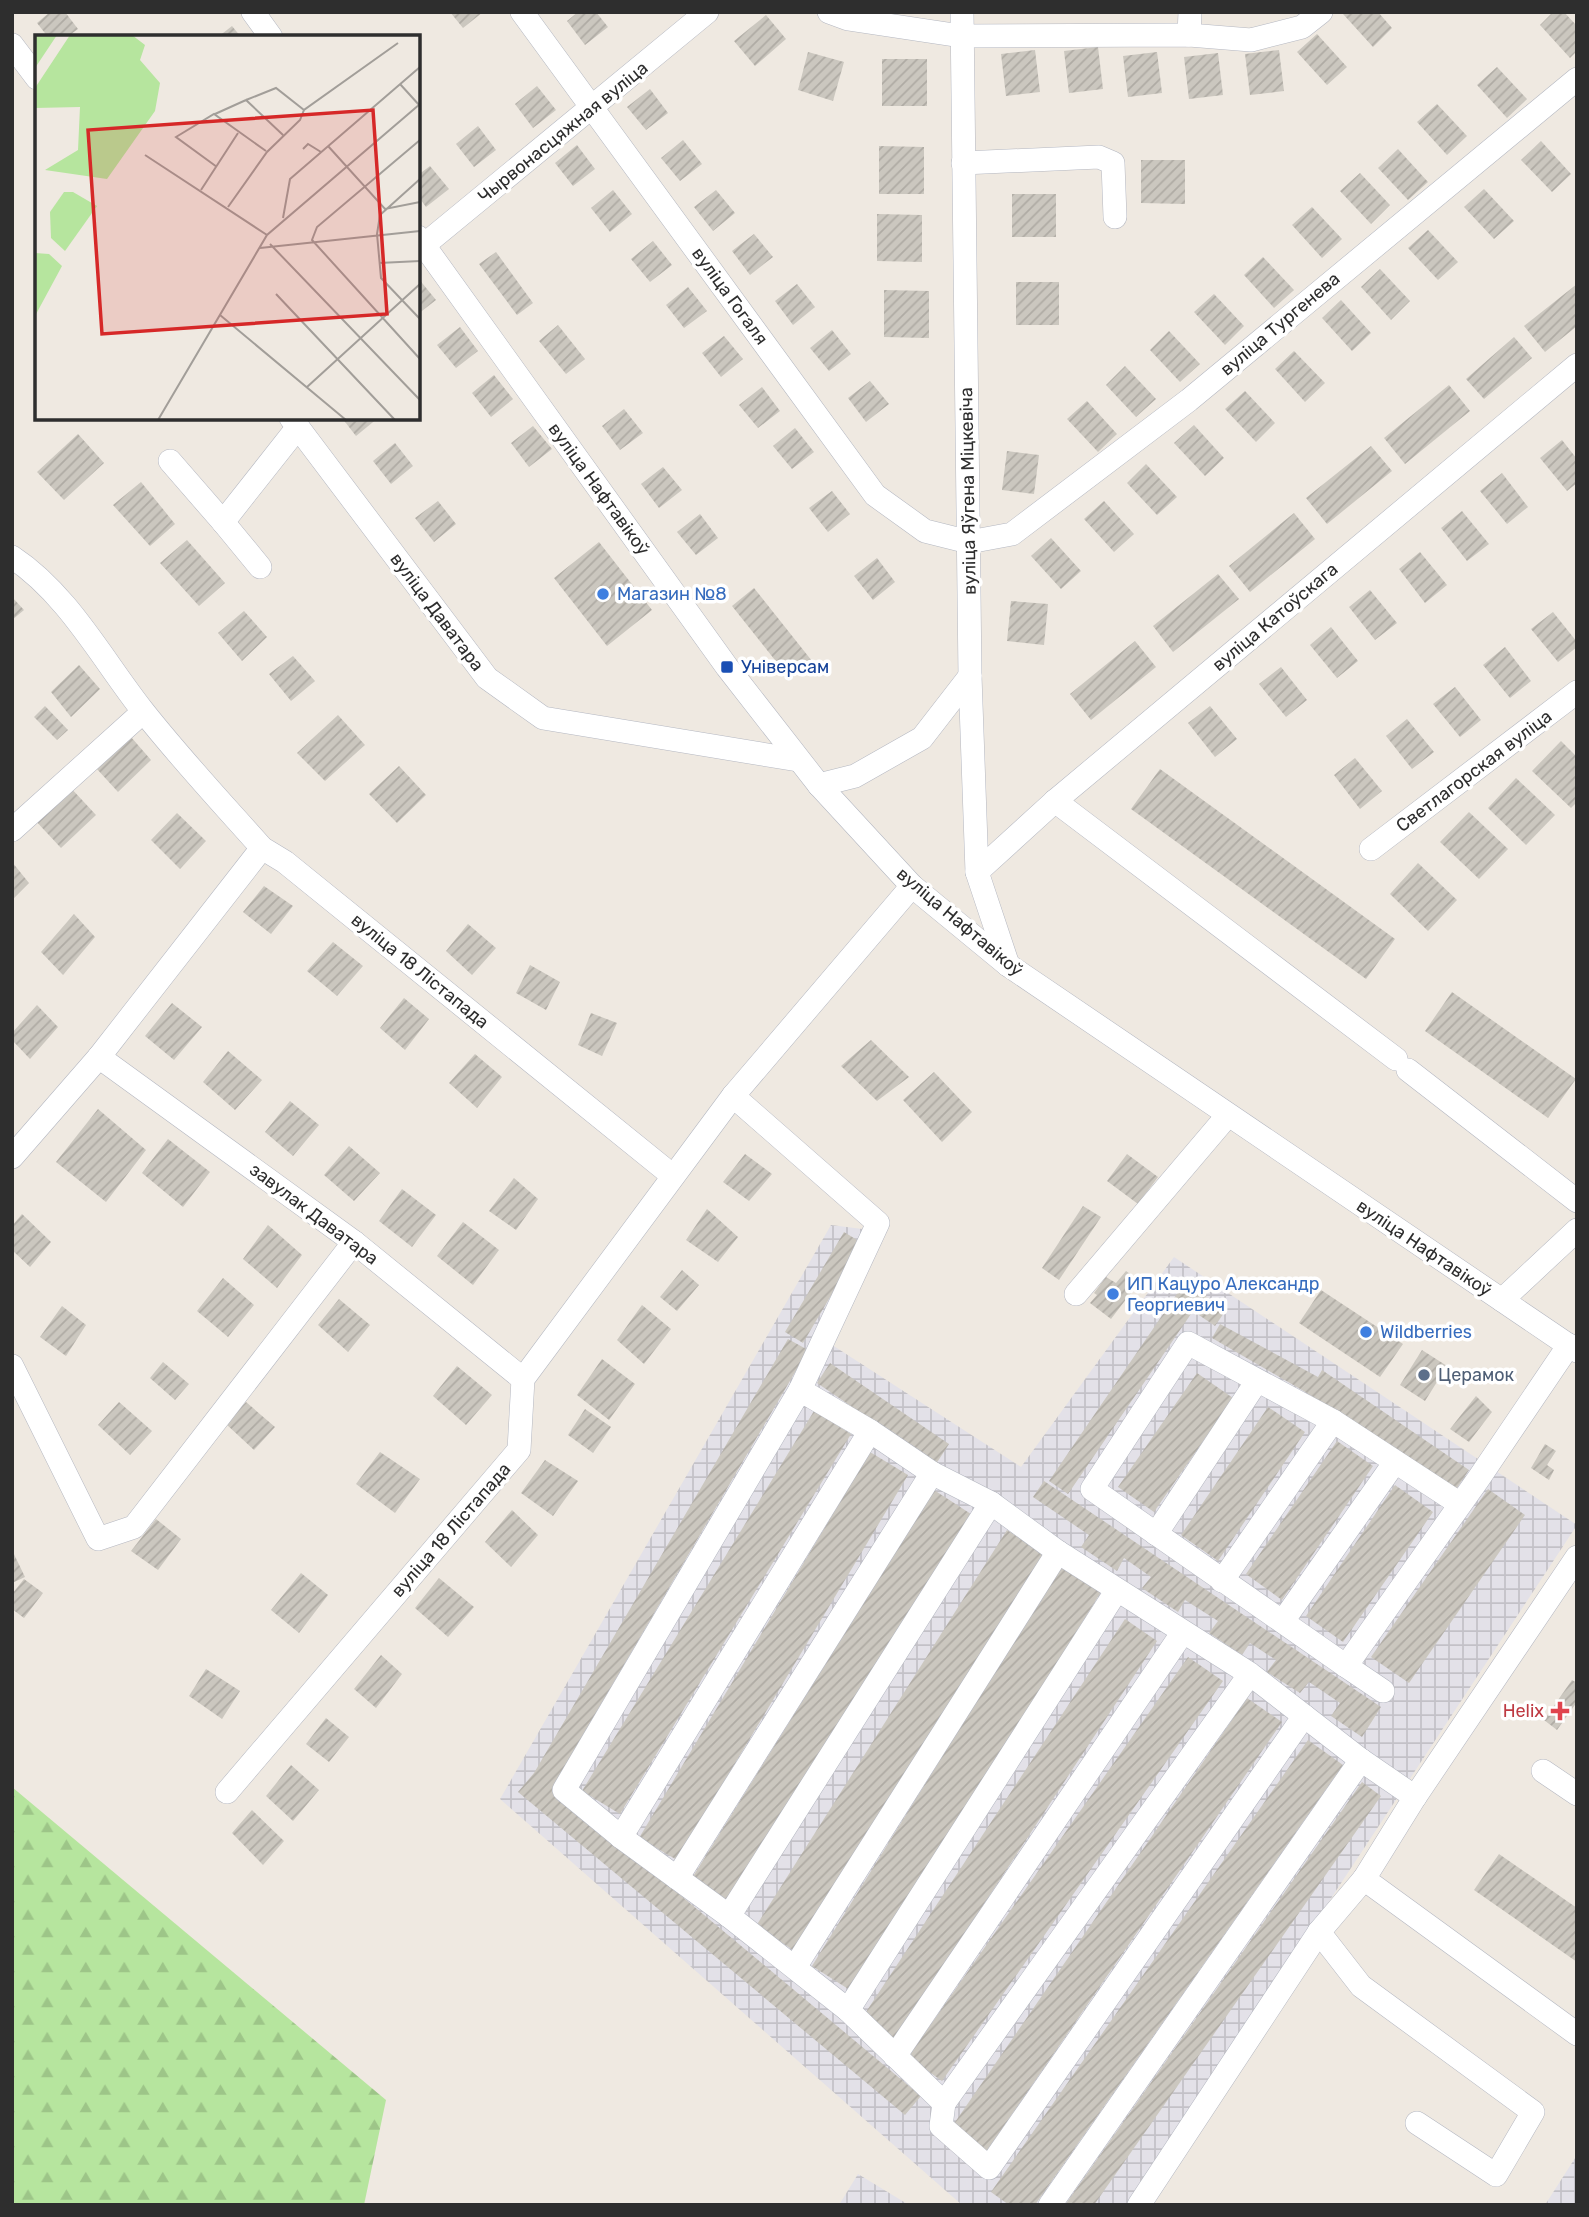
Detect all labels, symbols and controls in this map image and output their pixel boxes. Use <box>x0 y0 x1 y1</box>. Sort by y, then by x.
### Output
inset map <box>35 35 420 420</box>
street label: Чырвонасцяжная вуліца <box>474 57 652 207</box>
street label: вуліца Гогаля <box>687 243 773 349</box>
street label: вуліца Тургенева <box>1216 268 1344 380</box>
street label: вуліца Яўгена Міцкевіча <box>955 387 981 595</box>
street label: вуліца Нафтавікоў <box>544 419 654 559</box>
street label: вуліца Даватара <box>385 549 489 675</box>
street label: вуліца Катоўскага <box>1208 558 1342 676</box>
place label: Магазин №8 <box>617 583 727 605</box>
marker: Магазин №8 <box>595 586 611 602</box>
place label: Універсам <box>741 656 829 678</box>
marker: Універсам <box>719 659 735 675</box>
street label: Светлагорская вуліца <box>1392 705 1556 837</box>
street label: вуліца Нафтавікоў <box>892 863 1028 981</box>
street label: вуліца 18 Лістапада <box>347 909 493 1033</box>
street label: завулак Даватара <box>245 1158 383 1270</box>
street label: вуліца Нафтавікоў <box>1352 1195 1496 1301</box>
place label: ИП Кацуро Александр Георгиевич <box>1127 1273 1320 1316</box>
marker: ИП Кацуро Александр Георгиевич <box>1105 1286 1121 1302</box>
place label: Wildberries <box>1380 1321 1472 1343</box>
marker: Wildberries <box>1358 1324 1374 1340</box>
place label: Церамок <box>1438 1364 1514 1386</box>
marker: Церамок <box>1416 1367 1432 1383</box>
street label: вуліца 18 Лістапада <box>387 1458 515 1602</box>
place label: Helix <box>1503 1700 1544 1722</box>
marker: Helix <box>1550 1701 1570 1721</box>

